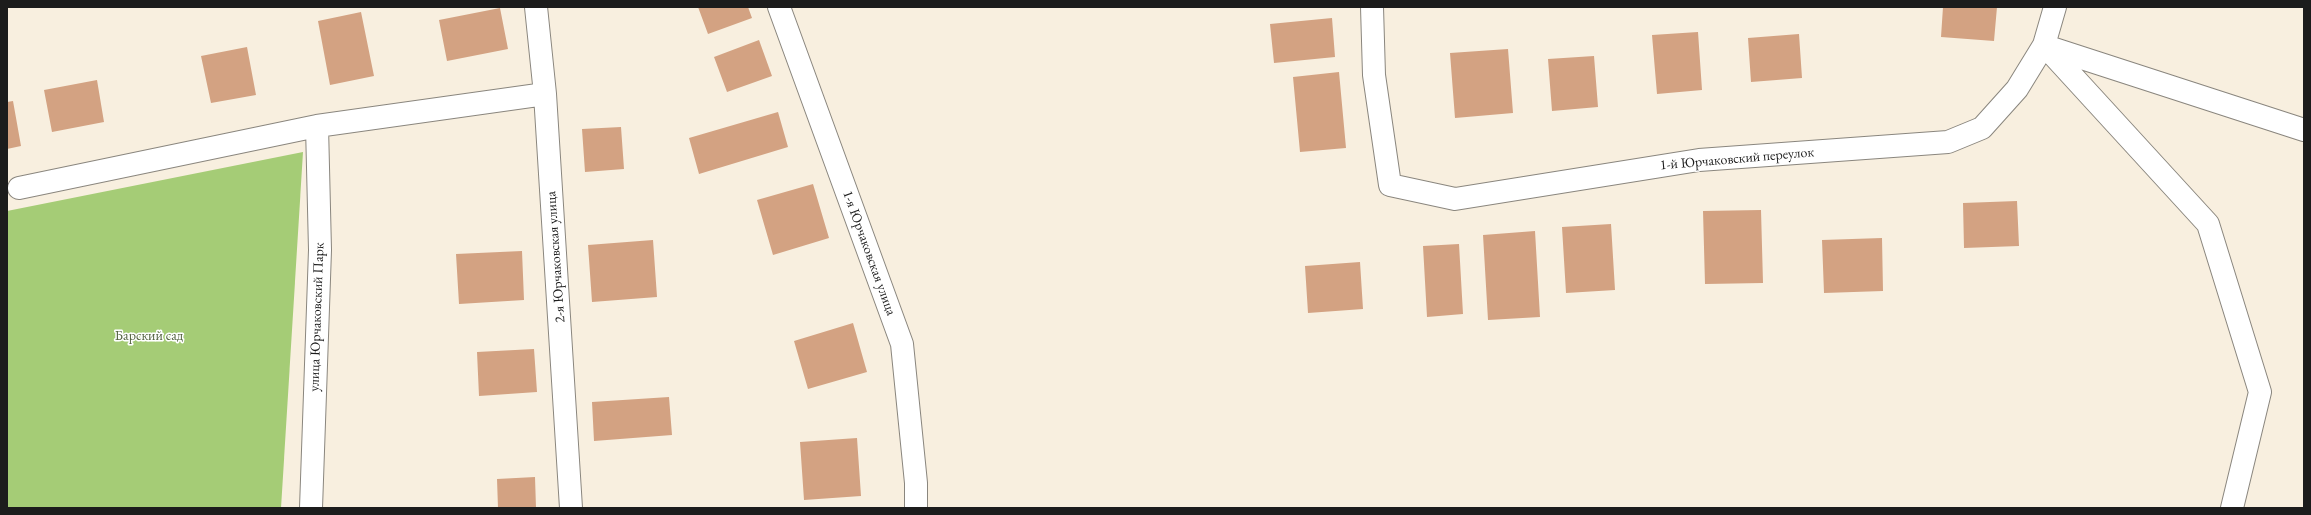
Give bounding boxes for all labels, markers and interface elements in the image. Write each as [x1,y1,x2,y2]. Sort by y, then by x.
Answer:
street label: 1-й Юрчаковский переулок [1659,144,1815,174]
street label: 1-я Юрчаковская улица [839,188,899,318]
street label: 2-я Юрчаковская улица [543,191,569,323]
street label: улица Юрчаковский Парк [306,242,328,392]
park label: Барский сад [115,328,183,344]

